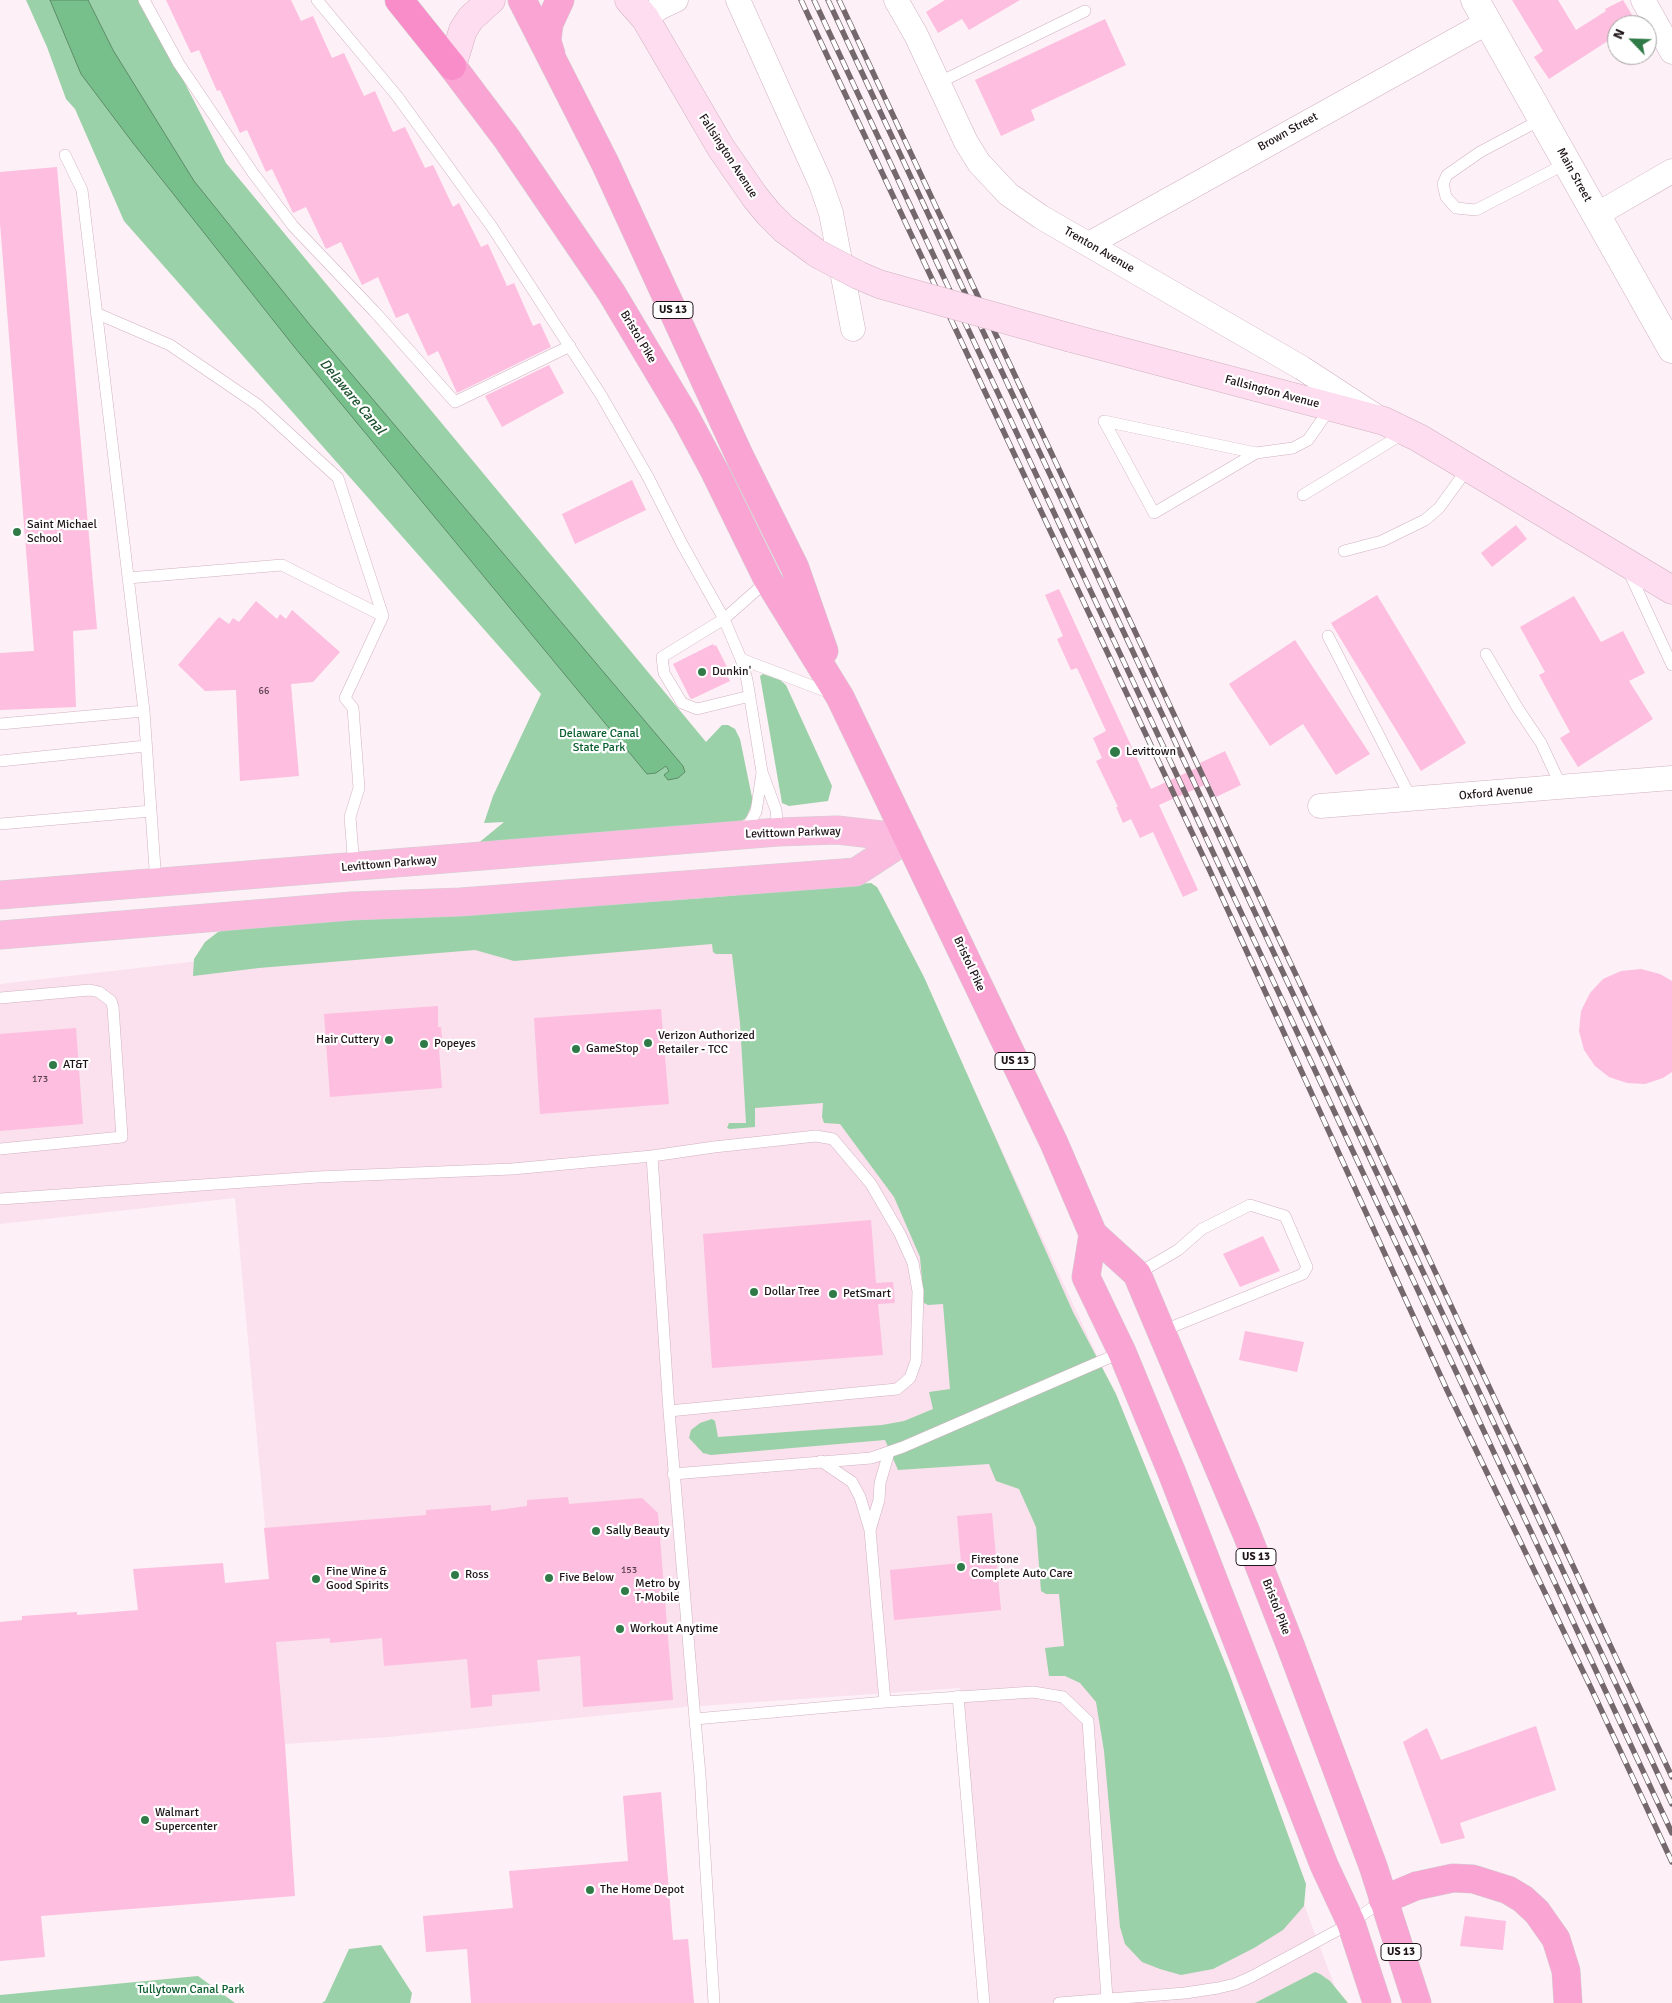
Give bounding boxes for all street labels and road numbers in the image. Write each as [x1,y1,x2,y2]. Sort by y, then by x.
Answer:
street label: Brown Street [1255,110,1321,154]
street label: Fallsington Avenue [695,111,761,201]
street label: Main Street [1553,145,1595,205]
street label: Trenton Avenue [1061,224,1137,276]
road number: US 13 [653,302,693,318]
street label: Bristol Pike [617,308,659,366]
street label: Fallsington Avenue [1223,372,1321,412]
street label: Oxford Avenue [1458,783,1534,803]
street label: Levittown Parkway [745,824,841,842]
street label: Levittown Parkway [341,853,437,875]
street label: Bristol Pike [950,934,988,994]
road number: US 13 [995,1052,1035,1070]
road number: US 13 [1236,1548,1276,1565]
street label: Bristol Pike [1259,1577,1293,1637]
road number: US 13 [1381,1944,1421,1960]

